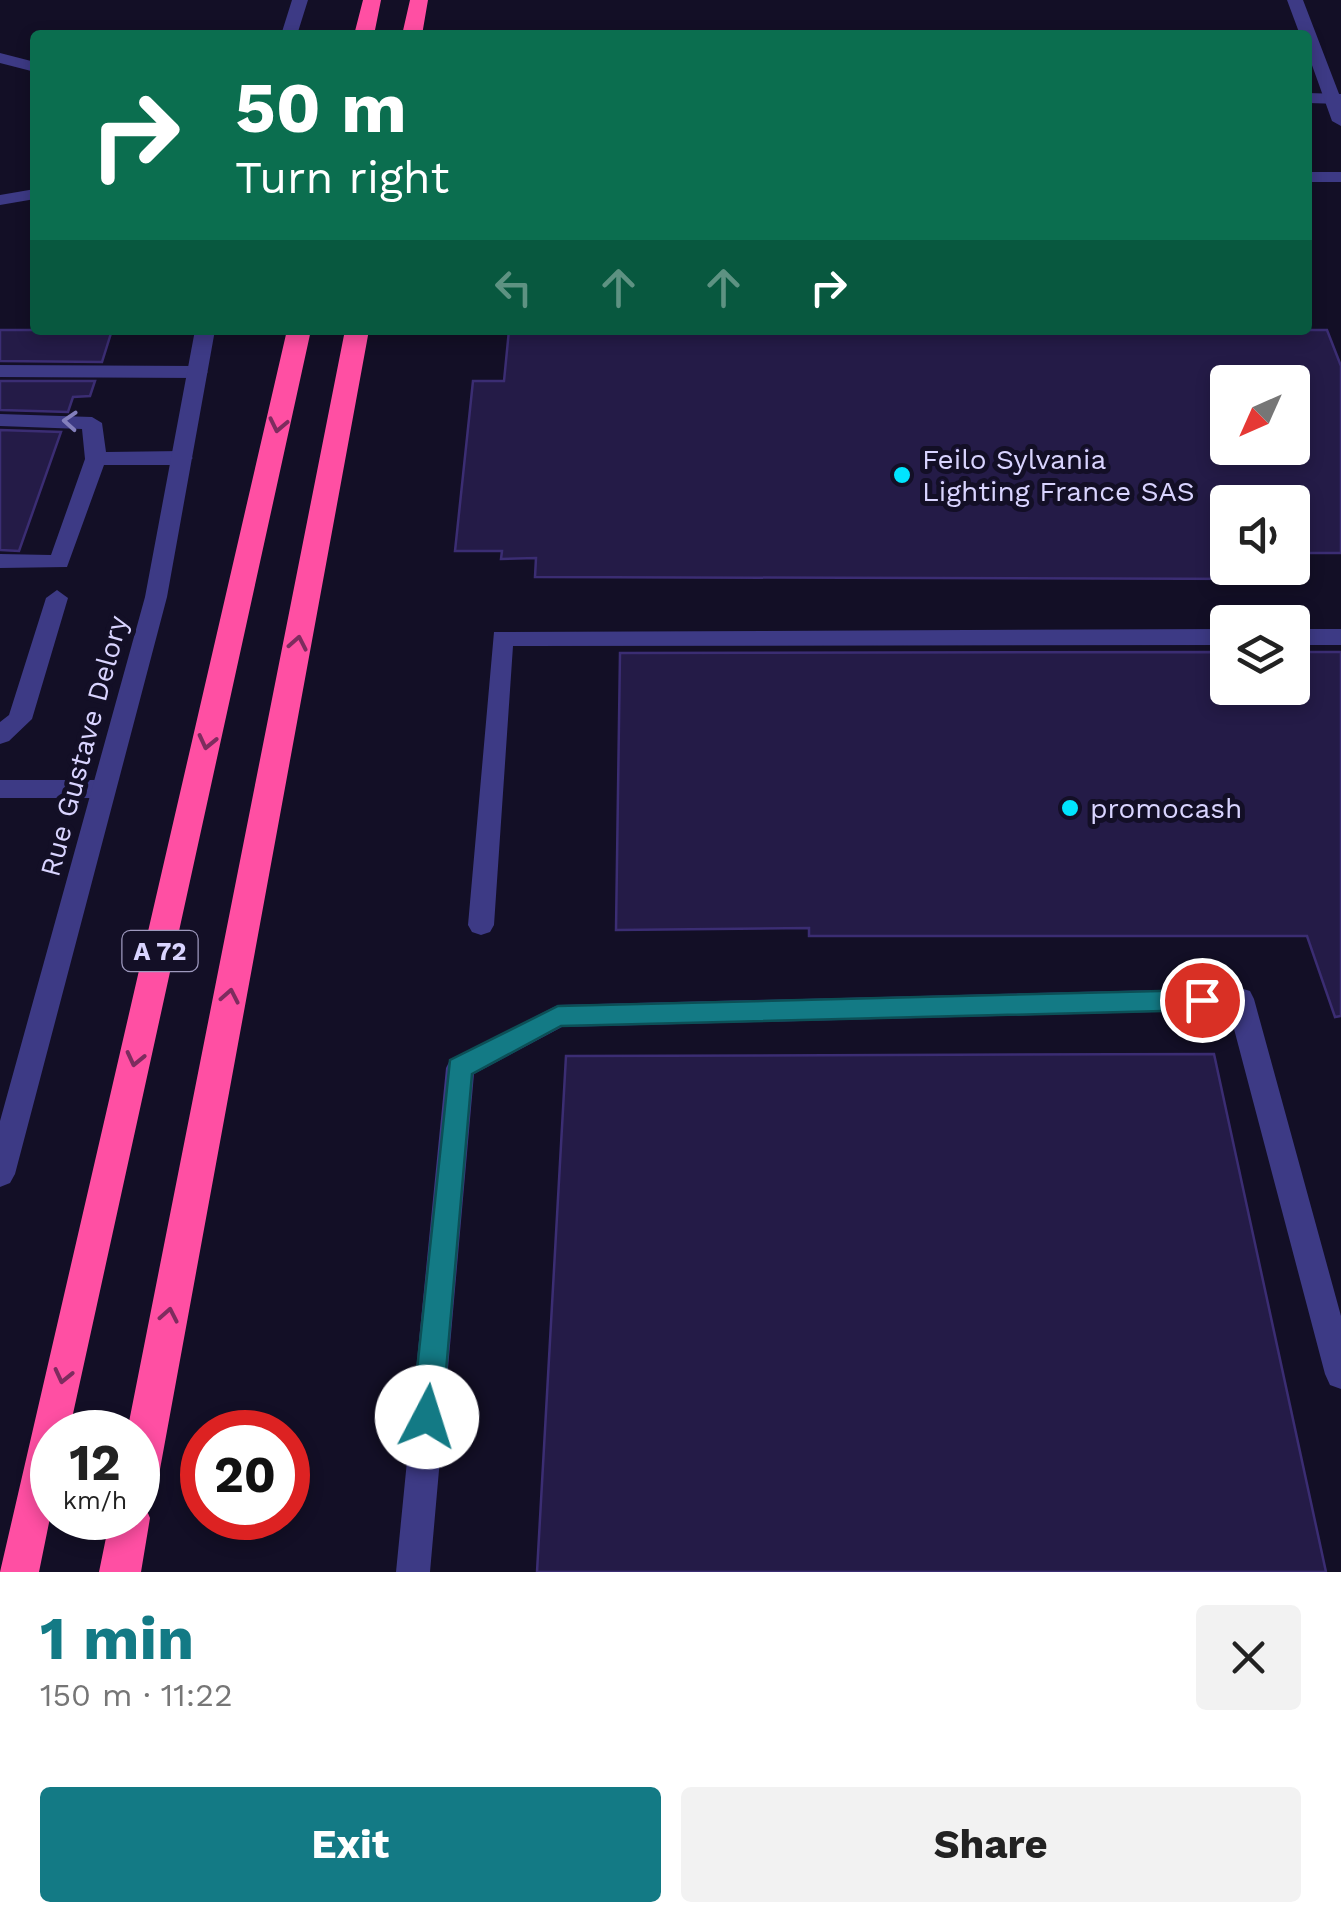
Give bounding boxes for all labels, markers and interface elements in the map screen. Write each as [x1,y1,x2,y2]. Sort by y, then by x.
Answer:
text: 50 m [235,67,407,149]
icon: right [70,70,200,200]
text: Turn right [235,151,449,204]
icon: left [486,260,541,315]
icon: ahead [591,260,646,315]
icon: ahead [696,260,751,315]
icon: right [801,260,856,315]
north arrow [1210,365,1310,465]
map controls [1210,365,1310,705]
one-way arrow [62,411,78,432]
one-way arrow [269,416,290,433]
place label: Feilo Sylvania Lighting France SAS [922,443,1195,508]
marker: Feilo Sylvania Lighting France SAS [891,464,913,486]
button: sound [1210,485,1310,585]
button: layers [1210,605,1310,705]
street label: Rue Gustave Delory [33,612,135,880]
one-way arrow [287,634,308,651]
one-way arrow [198,733,219,750]
place label: promocash [1090,792,1242,825]
marker: promocash [1059,797,1081,819]
road number: A 72 [122,931,198,971]
pin [1160,958,1245,1043]
icon: arrive [1175,973,1230,1028]
one-way arrow [219,988,240,1005]
one-way arrow [126,1050,147,1067]
one-way arrow [158,1307,179,1324]
position arrow [375,1365,479,1469]
one-way arrow [54,1367,75,1384]
speed limit sign: 20 [180,1410,310,1540]
text: 12 [69,1433,121,1492]
text: km/h [63,1486,127,1515]
text: 1 min [40,1603,194,1674]
button: close [1196,1605,1301,1710]
text: 150 m · 11:22 [40,1676,233,1714]
button: Exit [40,1787,661,1902]
button: Share [681,1787,1301,1902]

